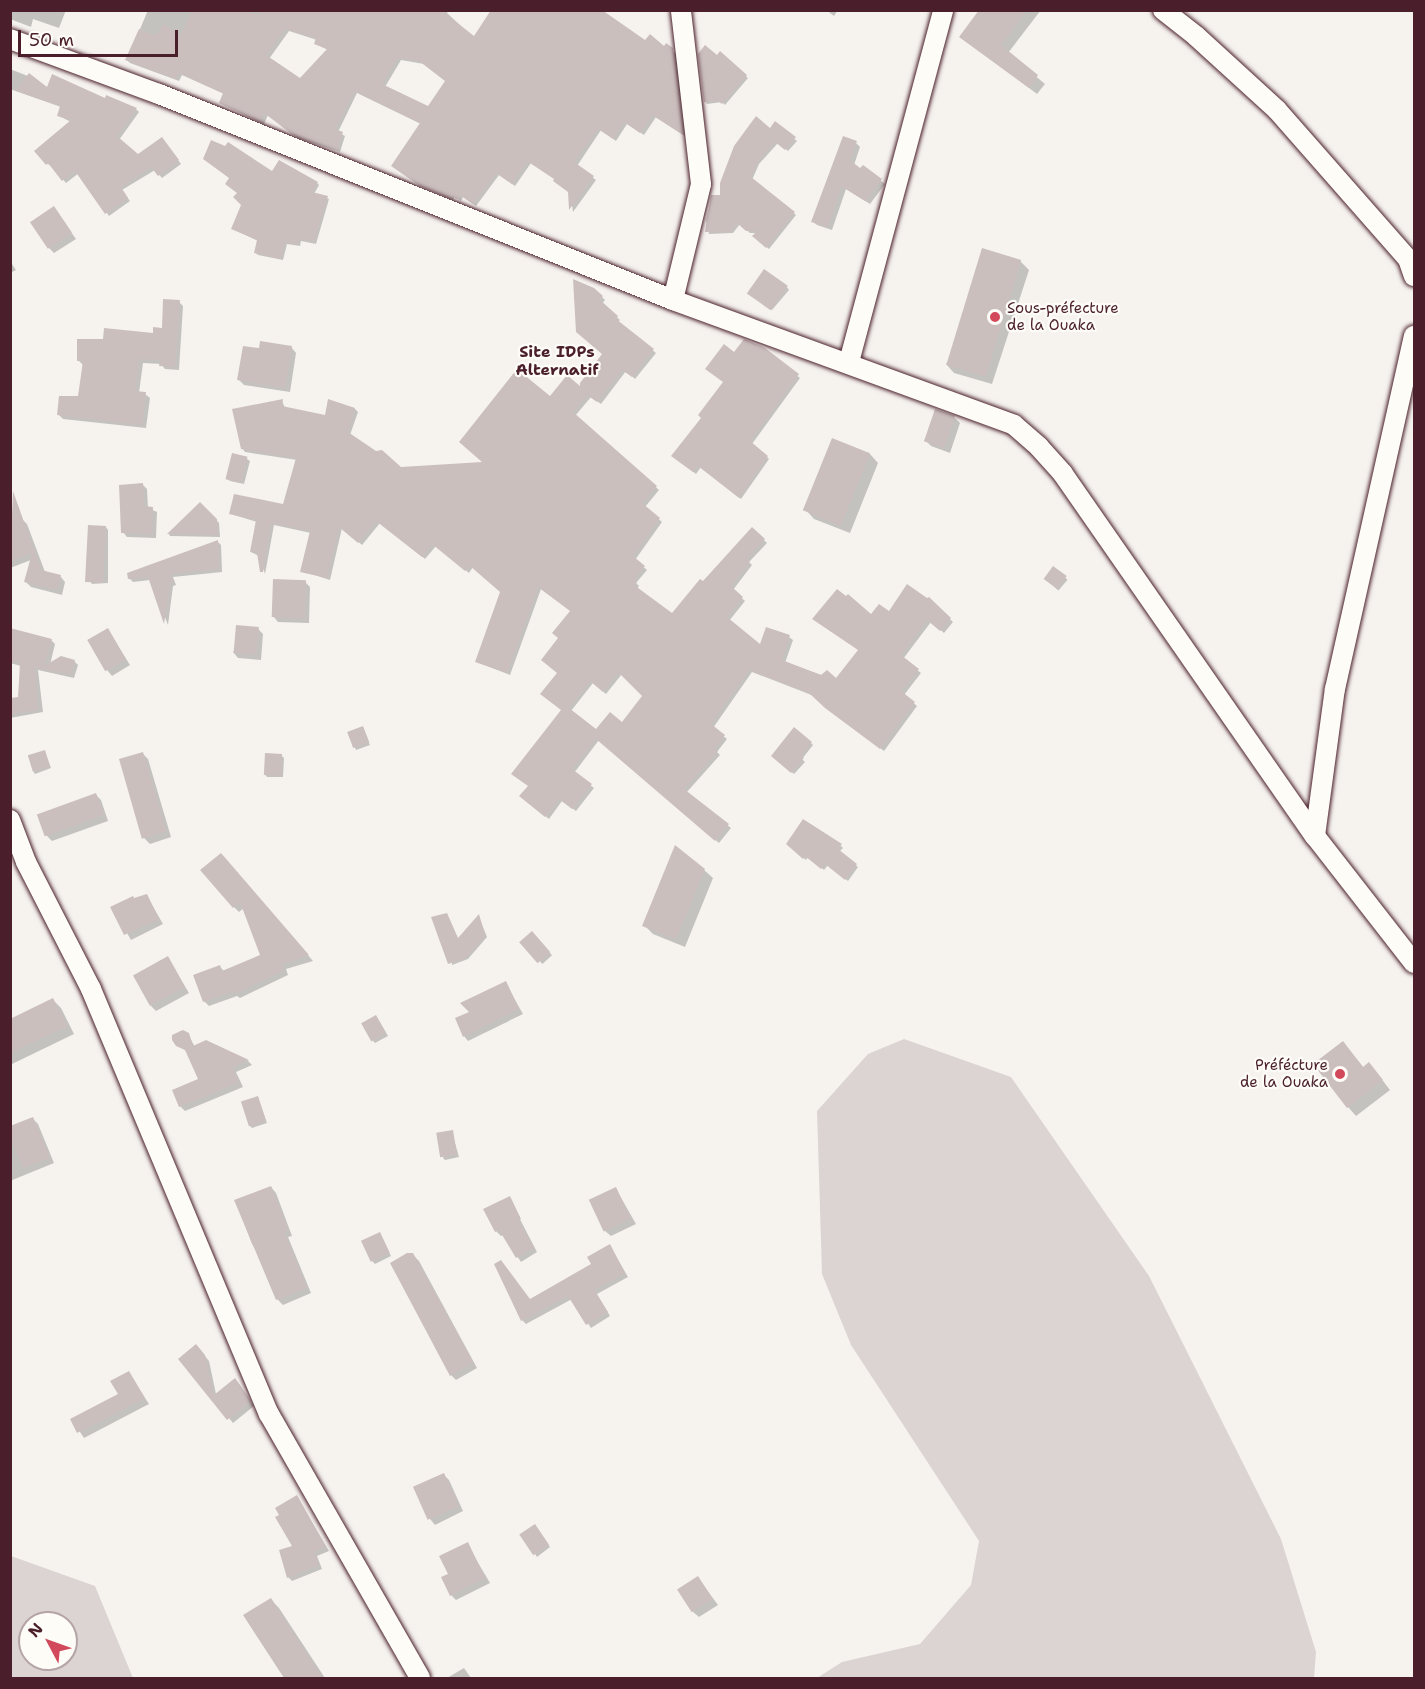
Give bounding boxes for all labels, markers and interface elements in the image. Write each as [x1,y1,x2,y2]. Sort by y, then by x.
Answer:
scale bar [21,18,182,56]
text: 50 m [29,28,74,52]
place label: Sous-préfecture de la Ouaka [1007,299,1119,334]
marker: Sous-préfecture de la Ouaka [988,310,1002,324]
district label: Site IDPs Alternatif [515,342,599,380]
place label: Préfécture de la Ouaka [1240,1056,1328,1091]
marker: Préfécture de la Ouaka [1333,1067,1347,1081]
north arrow [18,1611,78,1671]
text: N [23,1618,48,1642]

